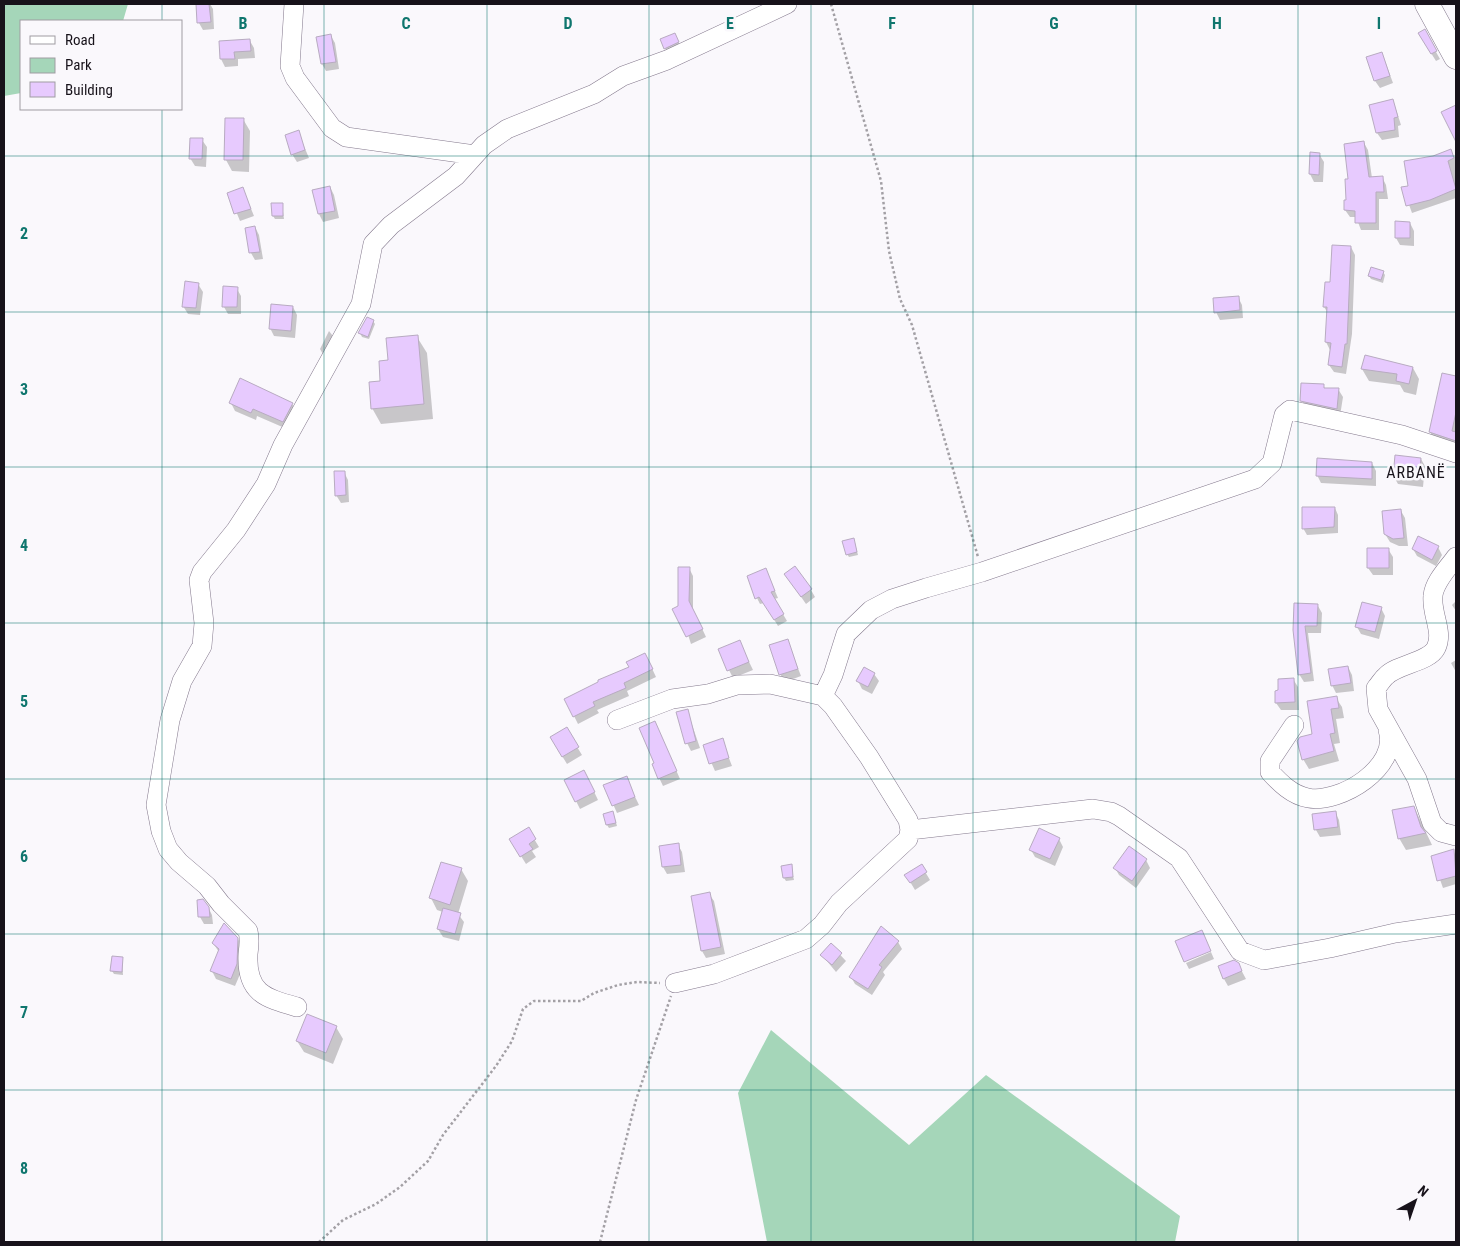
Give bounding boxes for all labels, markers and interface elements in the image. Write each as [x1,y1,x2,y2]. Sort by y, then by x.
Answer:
text: B [239,14,248,33]
text: C [401,14,411,33]
text: D [563,14,573,33]
text: E [726,14,734,33]
text: F [888,14,896,33]
text: G [1049,14,1059,33]
text: H [1212,14,1222,33]
text: I [1377,14,1381,33]
legend [20,20,182,110]
text: Road [65,31,95,49]
text: Park [65,56,92,74]
text: Building [65,81,113,99]
text: 2 [20,224,28,243]
text: 3 [20,380,28,399]
district label: ARBANË [1386,463,1446,482]
text: 4 [20,536,28,555]
text: 5 [20,692,28,711]
text: 6 [20,847,28,866]
text: 7 [20,1003,28,1022]
text: 8 [20,1159,28,1178]
north arrow [1390,1176,1440,1226]
text: N [1415,1182,1432,1200]

